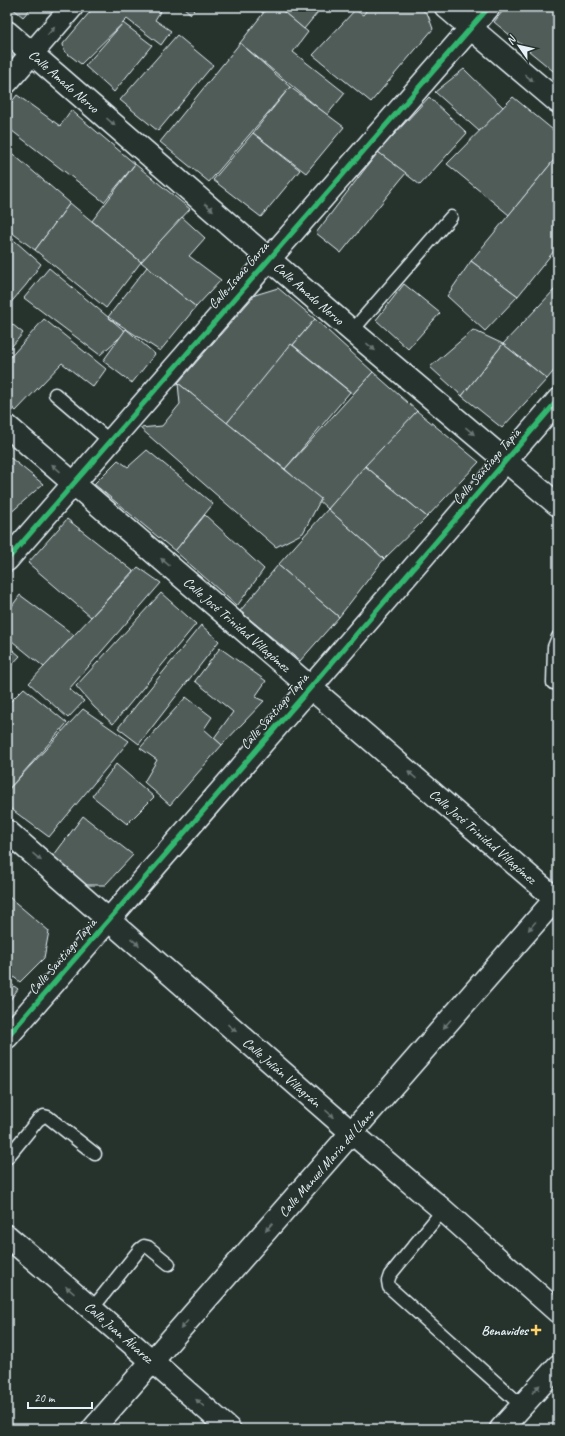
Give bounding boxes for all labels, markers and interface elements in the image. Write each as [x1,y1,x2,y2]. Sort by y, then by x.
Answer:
one-way arrow [46,26,55,37]
north arrow [499,26,539,66]
text: N [503,32,520,47]
street label: Calle Amado Nervo [25,46,103,117]
one-way arrow [524,73,534,82]
one-way arrow [105,117,116,126]
one-way arrow [204,202,214,211]
street label: Calle Isaac Garza [205,237,273,312]
street label: Calle Amado Nervo [270,258,348,329]
one-way arrow [365,342,376,351]
street label: Calle Santiago Tapia [449,424,525,508]
one-way arrow [464,427,475,436]
one-way arrow [51,463,61,472]
one-way arrow [160,557,171,566]
street label: Calle José Trinidad Villagómez [180,573,295,676]
street label: Calle Santiago Tapia [237,669,313,753]
one-way arrow [407,770,417,779]
street label: Calle José Trinidad Villagómez [426,785,541,888]
one-way arrow [31,852,42,861]
street label: Calle Santiago Tapia [25,914,101,998]
one-way arrow [528,920,537,931]
one-way arrow [130,937,139,946]
one-way arrow [443,1019,452,1028]
one-way arrow [228,1023,237,1032]
street label: Calle Julián Villagrán [239,1034,325,1111]
street label: Calle Manuel Maria del Llano [275,1105,379,1221]
one-way arrow [325,1109,335,1118]
one-way arrow [265,1222,274,1232]
one-way arrow [65,1286,75,1295]
street label: Calle Juan Álvarez [81,1298,157,1368]
one-way arrow [179,1320,188,1330]
place label: Benavides [481,1322,530,1339]
marker: Benavides [531,1325,541,1335]
scale bar [28,1384,92,1410]
one-way arrow [531,1384,541,1394]
text: 20 m [34,1390,56,1406]
one-way arrow [195,1398,205,1408]

